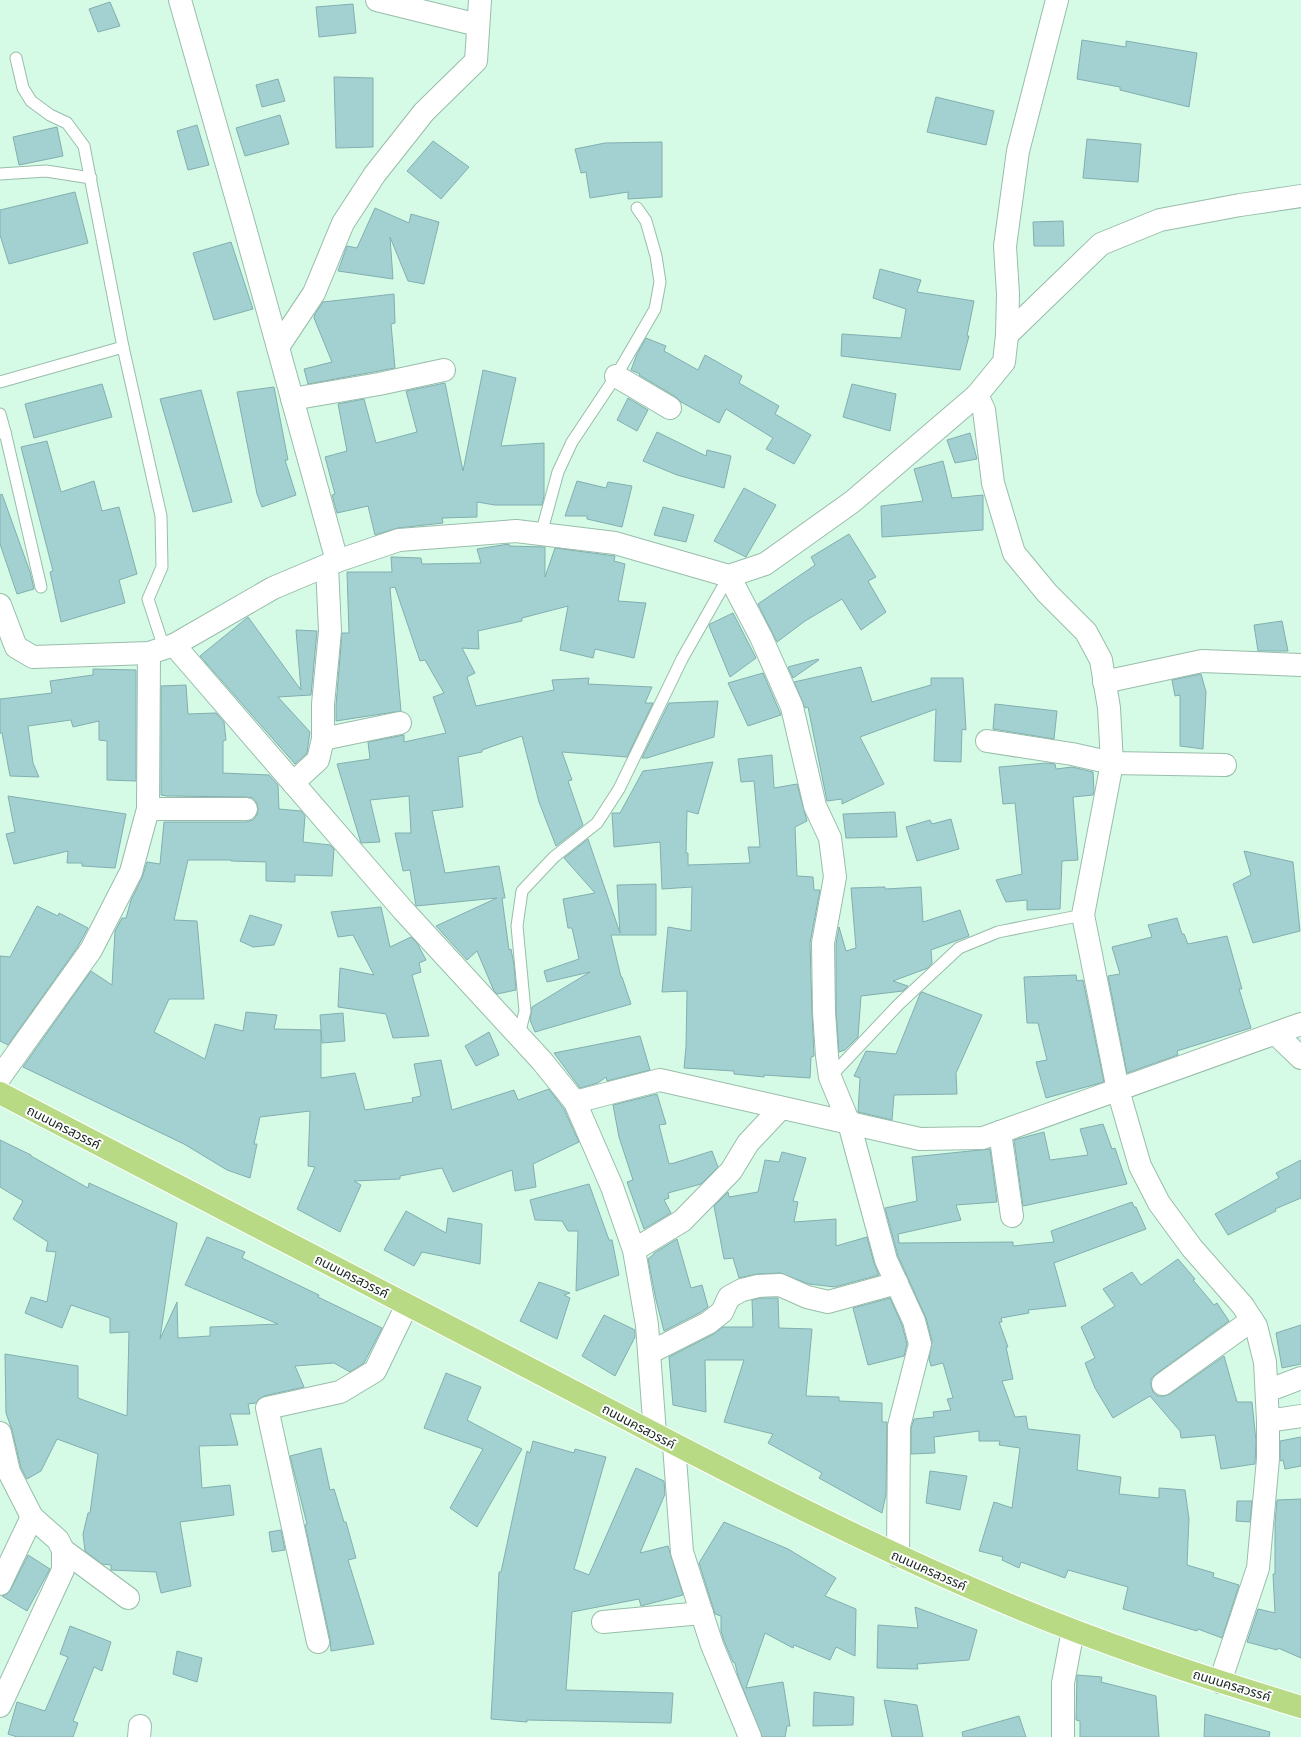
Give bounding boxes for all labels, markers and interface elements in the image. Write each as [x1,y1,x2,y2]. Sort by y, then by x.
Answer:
street label: ถนนนครสวรรค์ [24,1103,103,1154]
street label: ถนนนครสวรรค์ [312,1252,391,1303]
street label: ถนนนครสวรรค์ [599,1402,677,1454]
street label: ถนนนครสวรรค์ [888,1548,968,1596]
street label: ถนนนครสวรรค์ [1191,1667,1272,1706]

